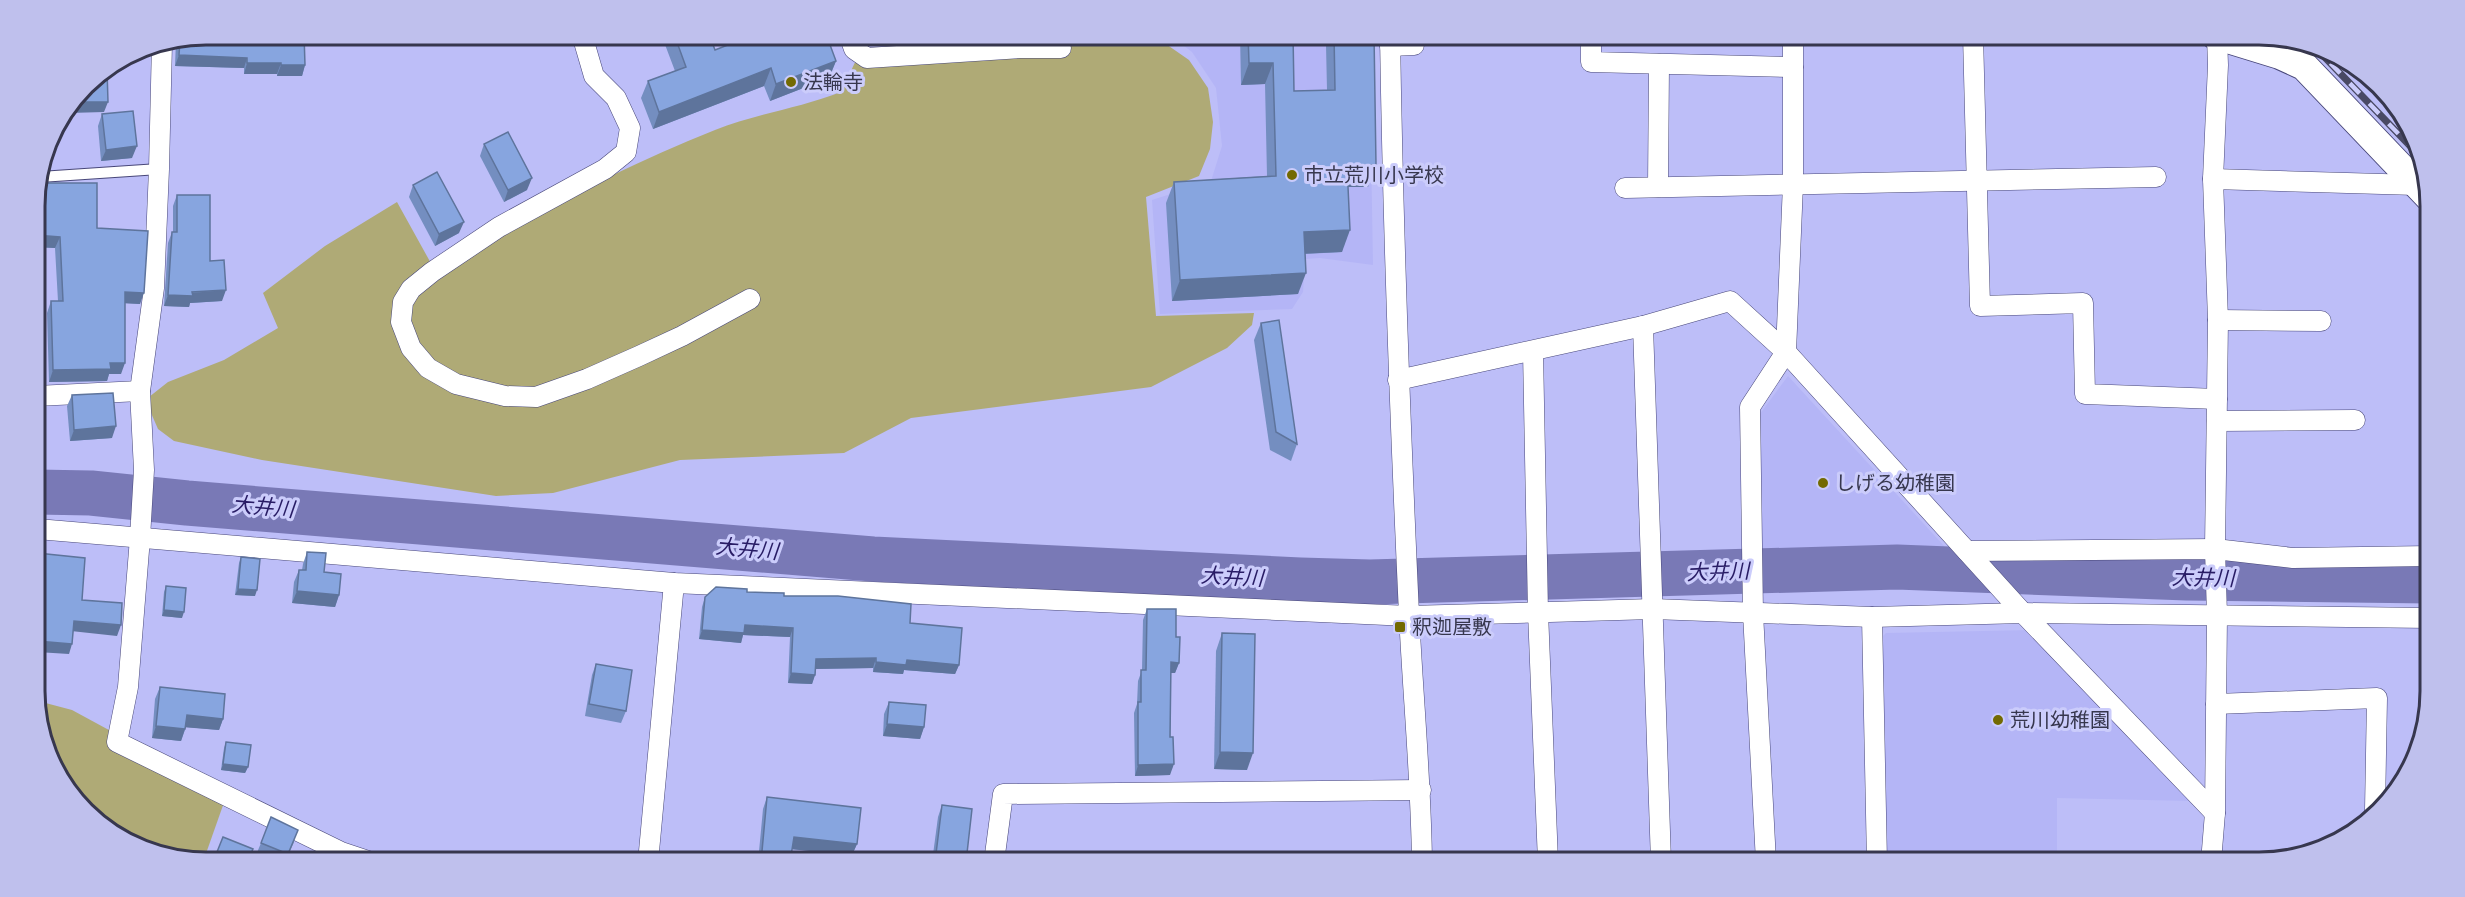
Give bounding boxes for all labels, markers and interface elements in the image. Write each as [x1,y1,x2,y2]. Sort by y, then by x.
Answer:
place label: 法輪寺 [803,69,863,93]
marker: 法輪寺 [784,75,798,89]
place label: 市立荒川小学校 [1304,162,1444,186]
marker: 市立荒川小学校 [1285,168,1299,182]
place label: しげる幼稚園 [1835,470,1955,494]
marker: しげる幼稚園 [1816,476,1830,490]
water label: 大井川 [231,490,298,521]
water label: 大井川 [715,532,782,563]
water label: 大井川 [1686,557,1752,584]
water label: 大井川 [1200,561,1266,590]
water label: 大井川 [2171,563,2237,590]
place label: 釈迦屋敷 [1412,614,1492,638]
marker: 釈迦屋敷 [1393,620,1407,634]
place label: 荒川幼稚園 [2010,707,2110,731]
marker: 荒川幼稚園 [1991,713,2005,727]

